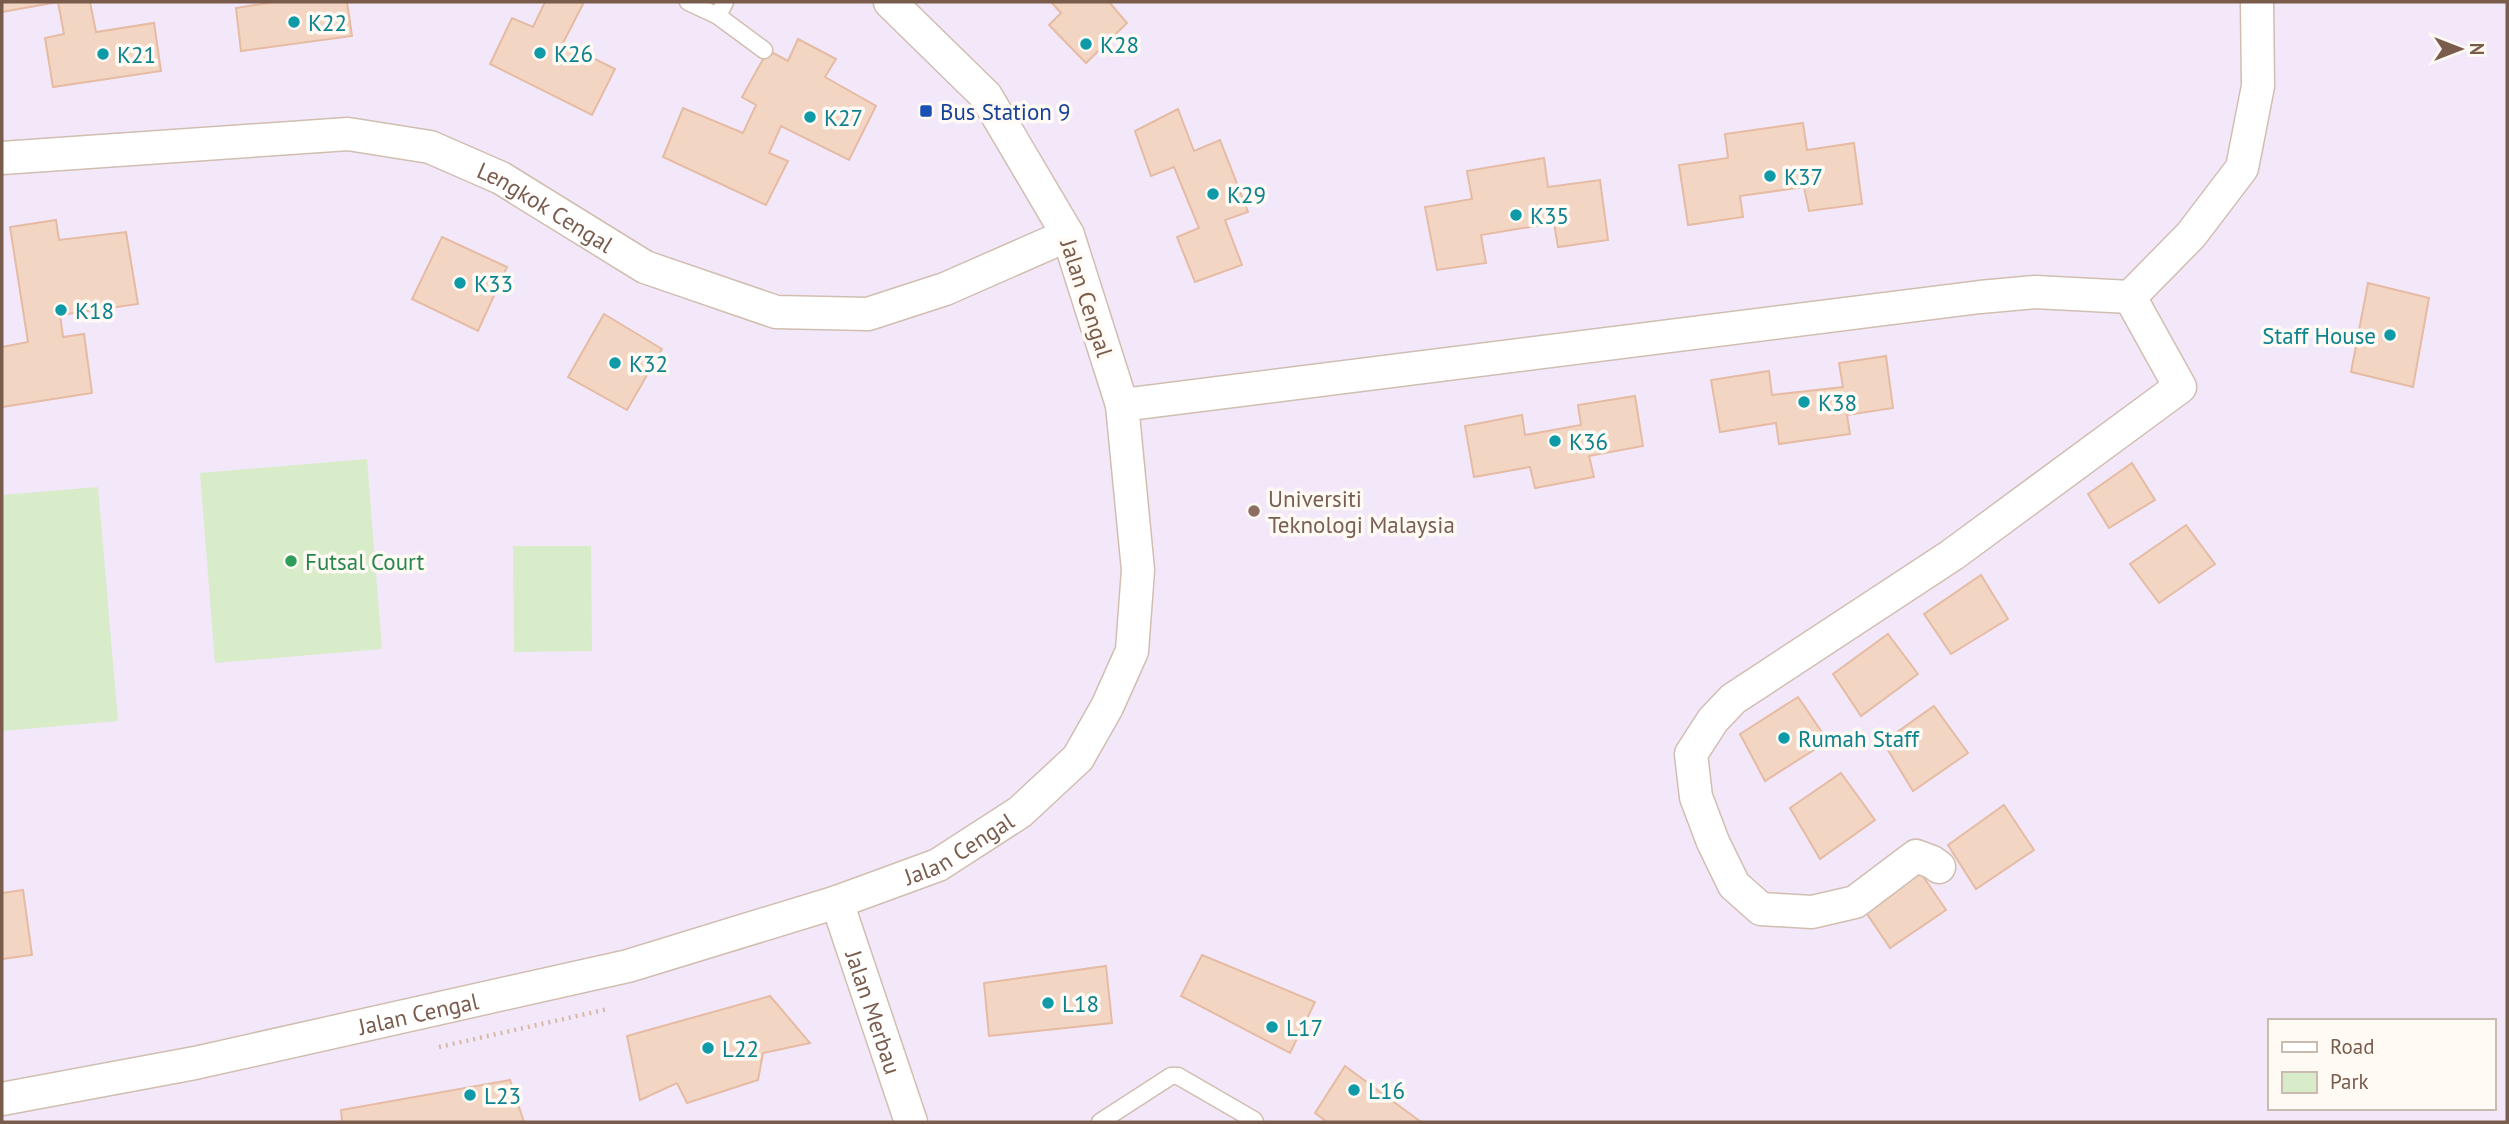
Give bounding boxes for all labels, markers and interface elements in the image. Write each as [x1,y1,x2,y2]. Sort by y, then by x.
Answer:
place label: K22 [308,8,347,37]
marker: K22 [286,14,302,30]
north arrow [2425,14,2495,84]
place label: K28 [1100,30,1139,59]
marker: K28 [1078,36,1094,52]
place label: K26 [554,39,593,68]
place label: K21 [117,40,156,69]
text: N [2465,43,2489,55]
marker: K26 [532,45,548,61]
marker: K21 [95,46,111,62]
place label: Bus Station 9 [940,97,1071,126]
place label: K27 [824,103,863,132]
marker: Bus Station 9 [918,103,934,119]
marker: K27 [802,109,818,125]
street label: Lengkok Cengal [473,155,619,259]
place label: K37 [1784,162,1823,191]
marker: K37 [1762,168,1778,184]
place label: K29 [1227,180,1266,209]
marker: K29 [1205,186,1221,202]
place label: K35 [1530,201,1569,230]
marker: K35 [1508,207,1524,223]
street label: Jalan Cengal [1054,235,1120,361]
place label: K33 [474,269,513,298]
marker: K33 [452,275,468,291]
place label: K18 [75,296,114,325]
marker: K18 [53,302,69,318]
place label: Staff House [2262,321,2376,350]
marker: Staff House [2382,327,2398,343]
place label: K32 [629,349,668,378]
marker: K32 [607,355,623,371]
place label: K38 [1818,388,1857,417]
marker: K38 [1796,394,1812,410]
place label: K36 [1569,427,1608,456]
marker: K36 [1547,433,1563,449]
place label: Universiti Teknologi Malaysia [1268,484,1455,539]
marker: Universiti Teknologi Malaysia [1246,503,1262,519]
place label: Futsal Court [305,547,425,576]
marker: Futsal Court [283,553,299,569]
place label: Rumah Staff [1798,724,1920,753]
marker: Rumah Staff [1776,730,1792,746]
street label: Jalan Cengal [899,806,1019,891]
street label: Jalan Merbau [839,945,908,1078]
street label: Jalan Cengal [354,985,481,1041]
place label: L18 [1062,989,1099,1018]
marker: L18 [1040,995,1056,1011]
place label: L17 [1286,1013,1323,1042]
marker: L17 [1264,1019,1280,1035]
legend [2268,1019,2495,1110]
text: Road [2330,1033,2374,1060]
place label: L22 [722,1034,759,1063]
marker: L22 [700,1040,716,1056]
text: Park [2330,1068,2369,1095]
place label: L16 [1368,1076,1405,1105]
place label: L23 [484,1081,521,1110]
marker: L16 [1346,1082,1362,1098]
marker: L23 [462,1087,478,1103]

